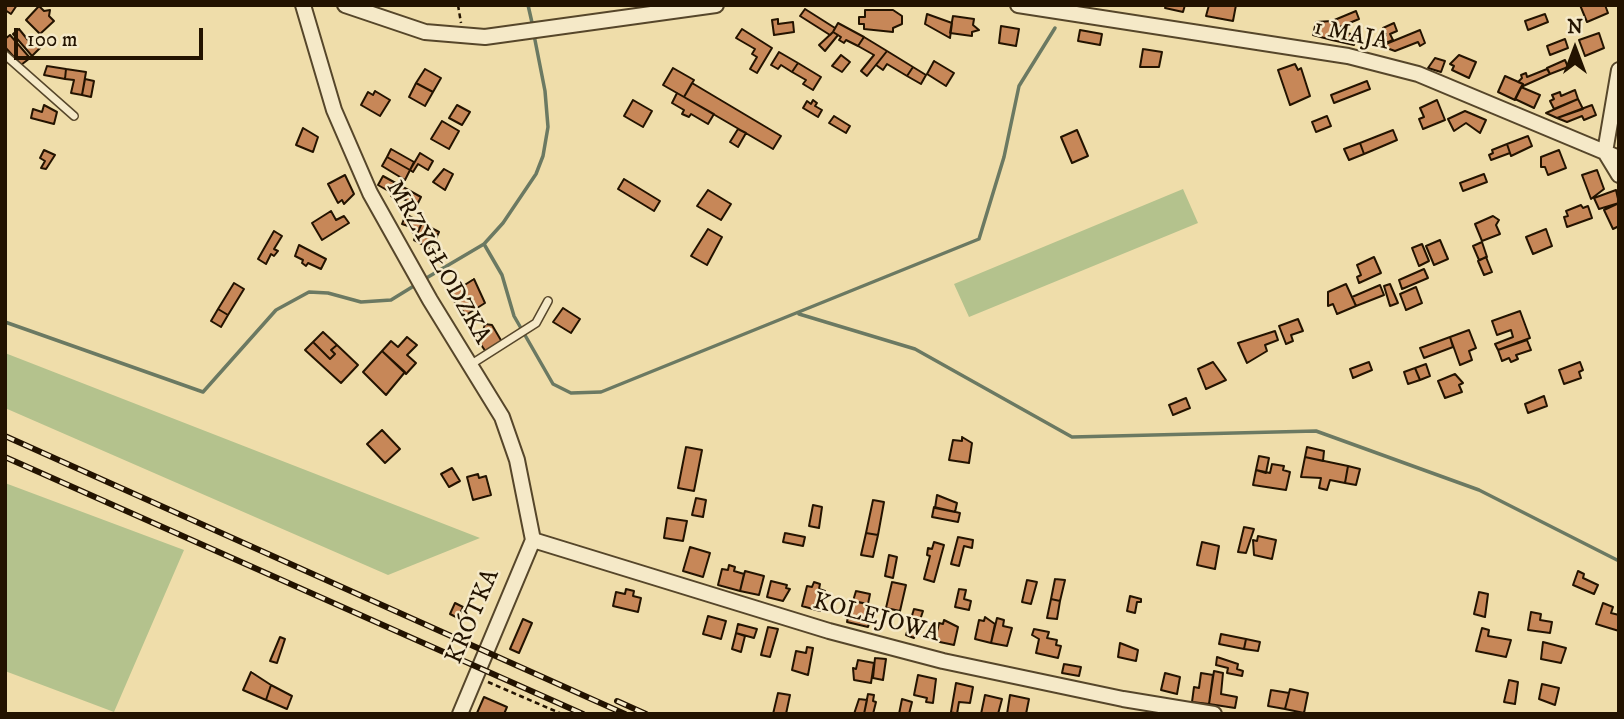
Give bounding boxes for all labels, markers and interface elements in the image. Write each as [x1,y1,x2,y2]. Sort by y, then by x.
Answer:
scale bar [18,14,206,58]
street label: 1 MAJA [1311,14,1391,58]
north arrow [1540,14,1610,84]
text: N [1567,16,1583,39]
text: 100 m [27,27,78,53]
street label: MRZYGŁODZKA [378,176,496,350]
street label: KRÓTKA [441,565,507,669]
street label: KOLEJOWA [810,588,942,650]

